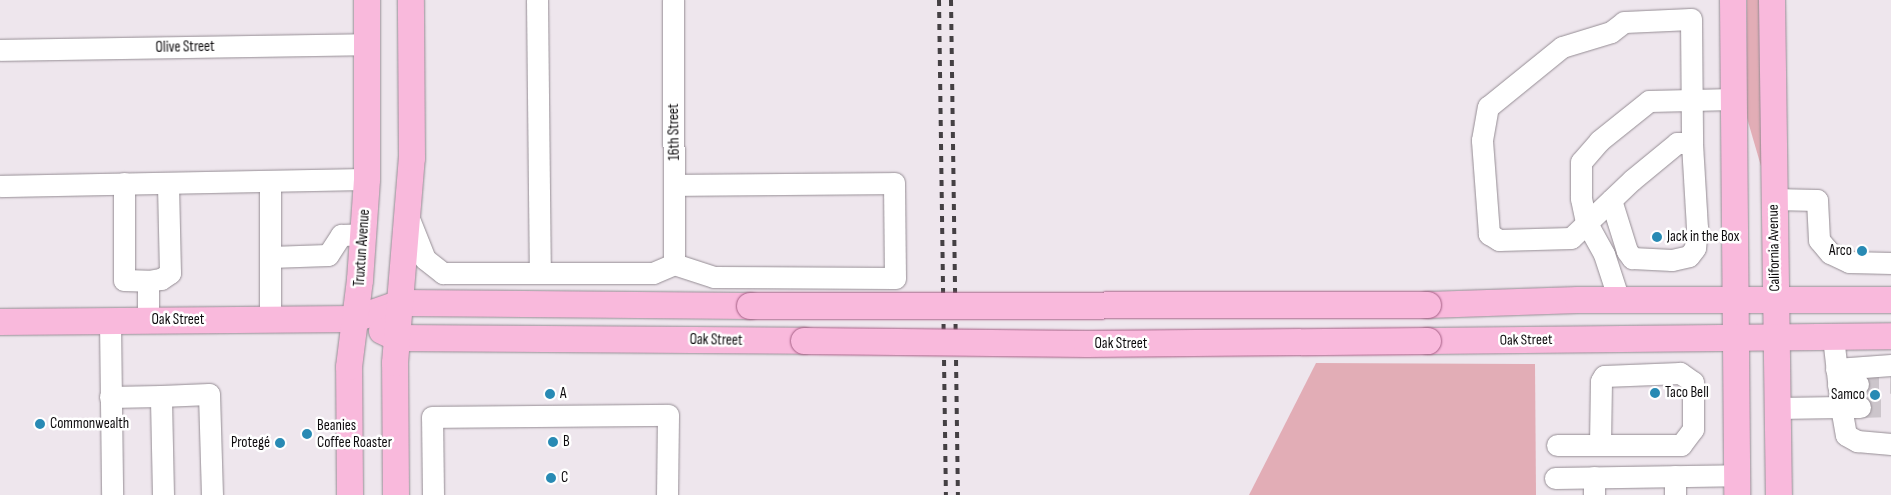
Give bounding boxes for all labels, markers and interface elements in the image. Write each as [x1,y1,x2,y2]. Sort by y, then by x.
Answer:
street label: Olive Street [155,37,215,57]
street label: 16th Street [665,103,683,161]
street label: California Avenue [1764,204,1784,292]
street label: Truxtun Avenue [350,209,374,287]
place label: Jack in the Box [1667,228,1739,246]
marker: Jack in the Box [1651,231,1663,243]
place label: Arco [1829,242,1852,260]
marker: Arco [1856,245,1868,257]
street label: Oak Street [152,311,204,329]
street label: Oak Street [689,331,743,349]
street label: Oak Street [1499,331,1553,349]
street label: Oak Street [1095,335,1147,353]
place label: Taco Bell [1665,384,1709,402]
place label: A [560,385,566,403]
place label: Samco [1831,386,1865,404]
marker: Taco Bell [1649,387,1661,399]
marker: A [544,388,556,400]
marker: Samco [1869,389,1881,401]
place label: Commonwealth [50,415,129,433]
place label: Beanies Coffee Roaster [317,416,392,451]
marker: Commonwealth [34,418,46,430]
marker: Beanies Coffee Roaster [301,428,313,440]
place label: B [563,433,570,451]
place label: Protegé [231,434,270,452]
marker: B [547,436,559,448]
marker: Protegé [274,437,286,449]
place label: C [561,469,568,487]
marker: C [545,472,557,484]

